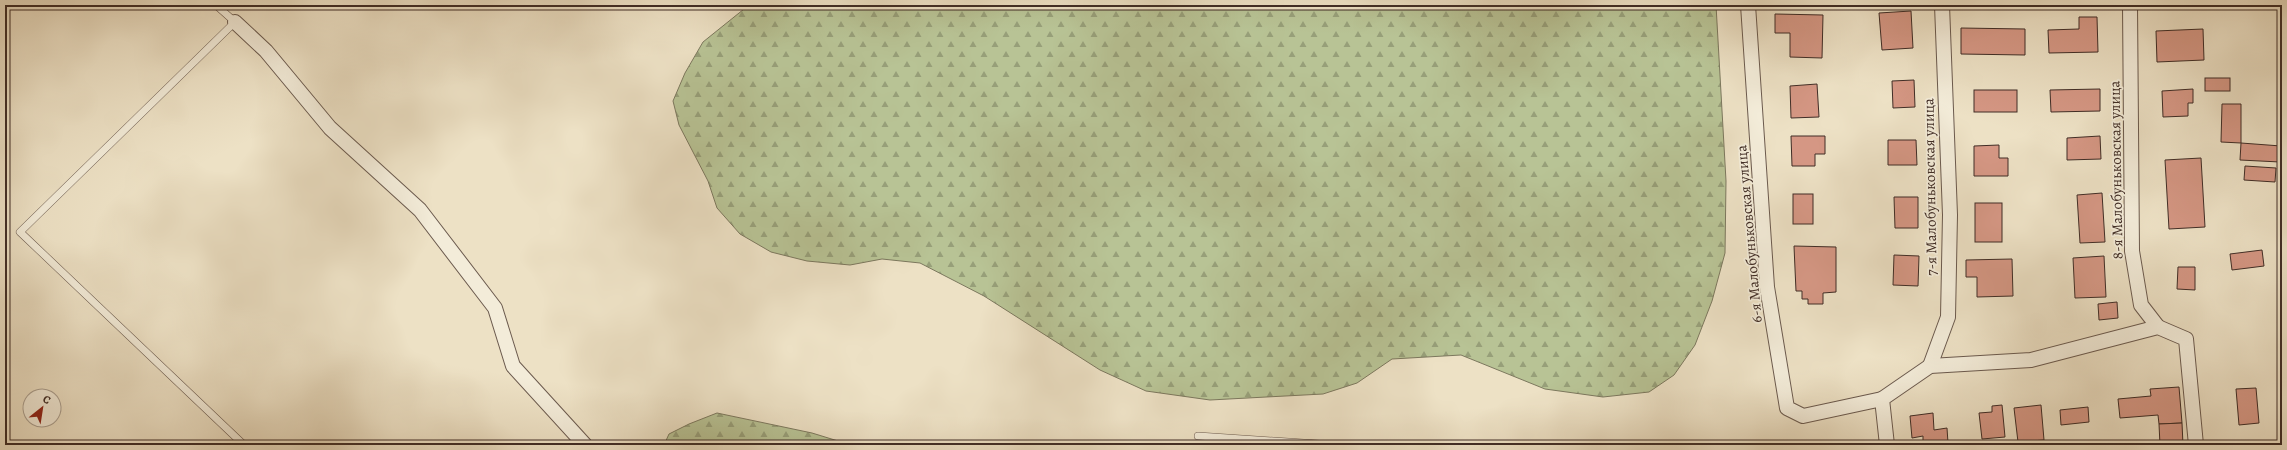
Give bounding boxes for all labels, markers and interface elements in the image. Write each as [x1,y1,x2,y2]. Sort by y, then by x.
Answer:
street label: 8-я Малобуньковская улица [2104,80,2128,260]
street label: 7-я Малобуньковская улица [1918,98,1942,276]
street label: 6-я Малобуньковская улица [1731,144,1767,324]
north arrow [22,388,62,428]
text: С [40,392,54,408]

